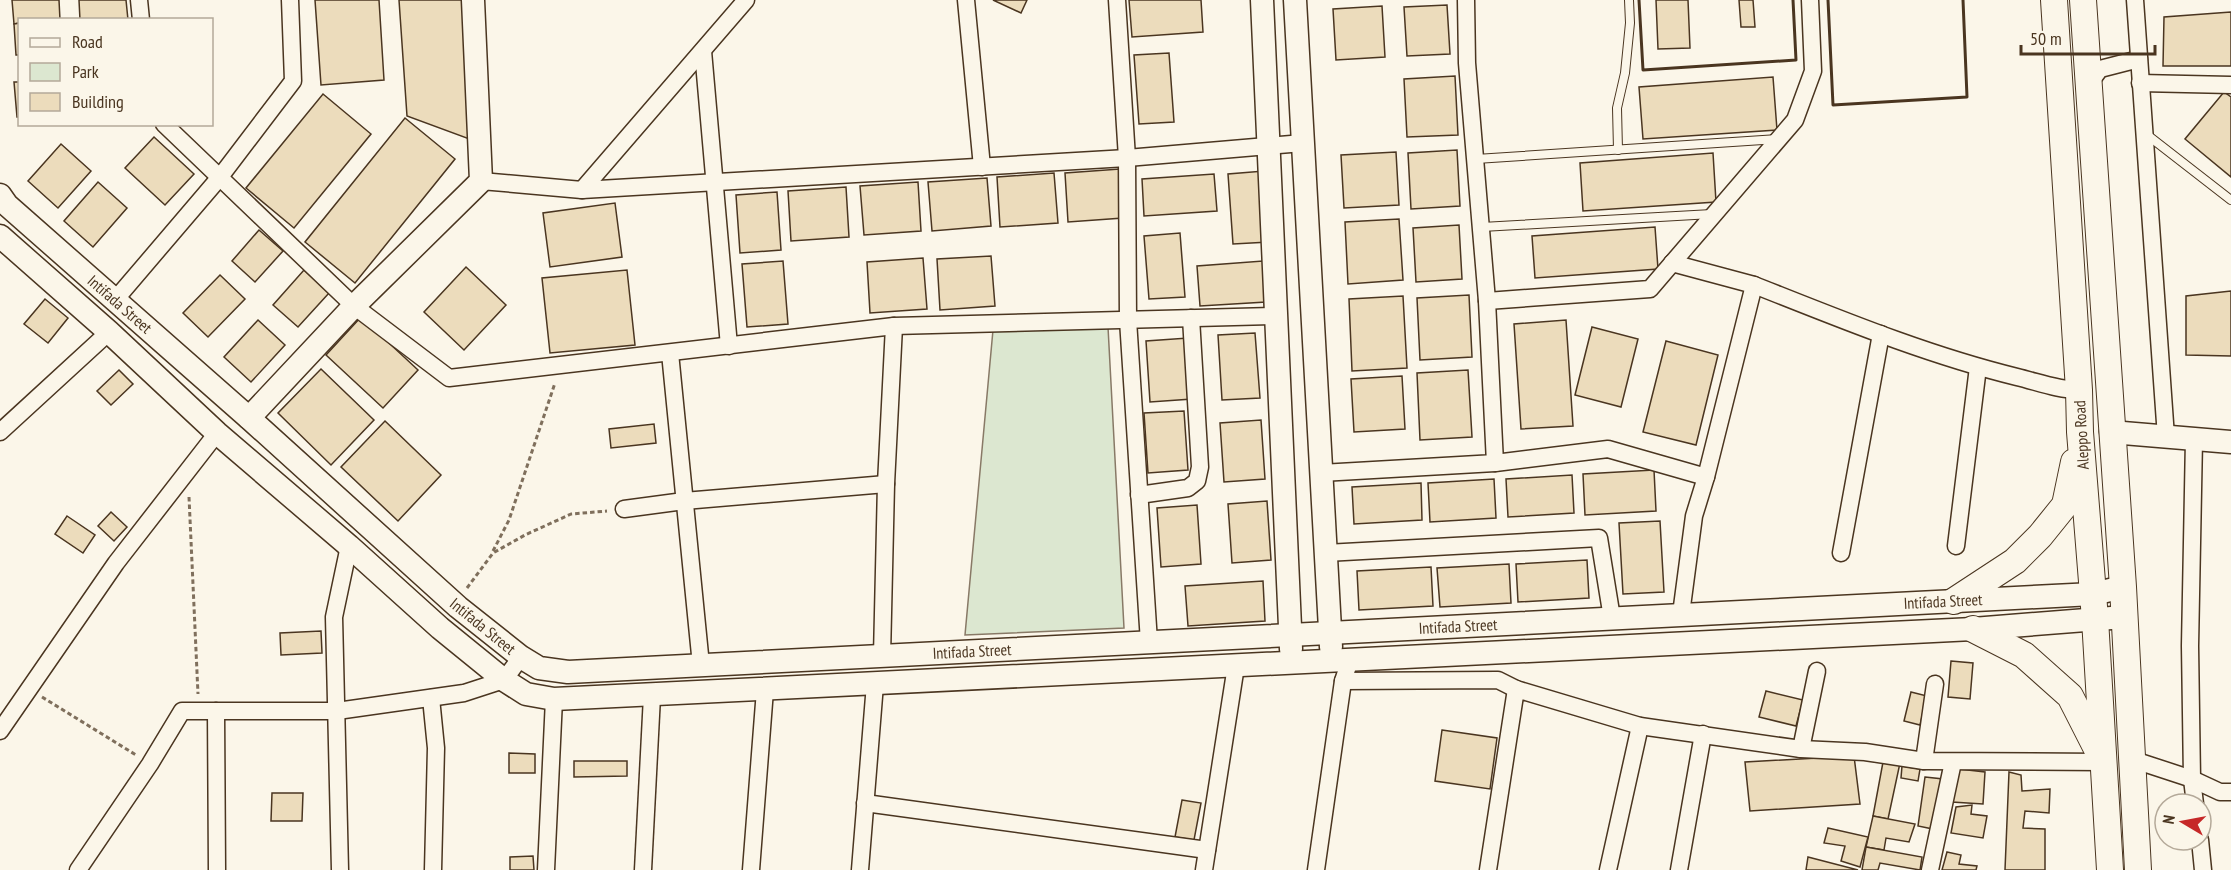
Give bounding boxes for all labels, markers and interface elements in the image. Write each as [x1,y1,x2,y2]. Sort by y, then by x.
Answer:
legend [18,18,213,126]
scale bar [2021,18,2154,56]
text: 50 m [2030,27,2062,50]
text: Road [72,30,103,53]
text: Park [72,60,99,83]
text: Building [72,90,124,113]
street label: Intifada Street [84,271,157,338]
street label: Aleppo Road [2069,400,2093,470]
street label: Intifada Street [1903,589,1984,613]
street label: Intifada Street [446,593,520,659]
street label: Intifada Street [1418,614,1499,638]
street label: Intifada Street [932,639,1013,663]
north arrow [2153,792,2213,852]
text: N [2158,813,2179,825]

